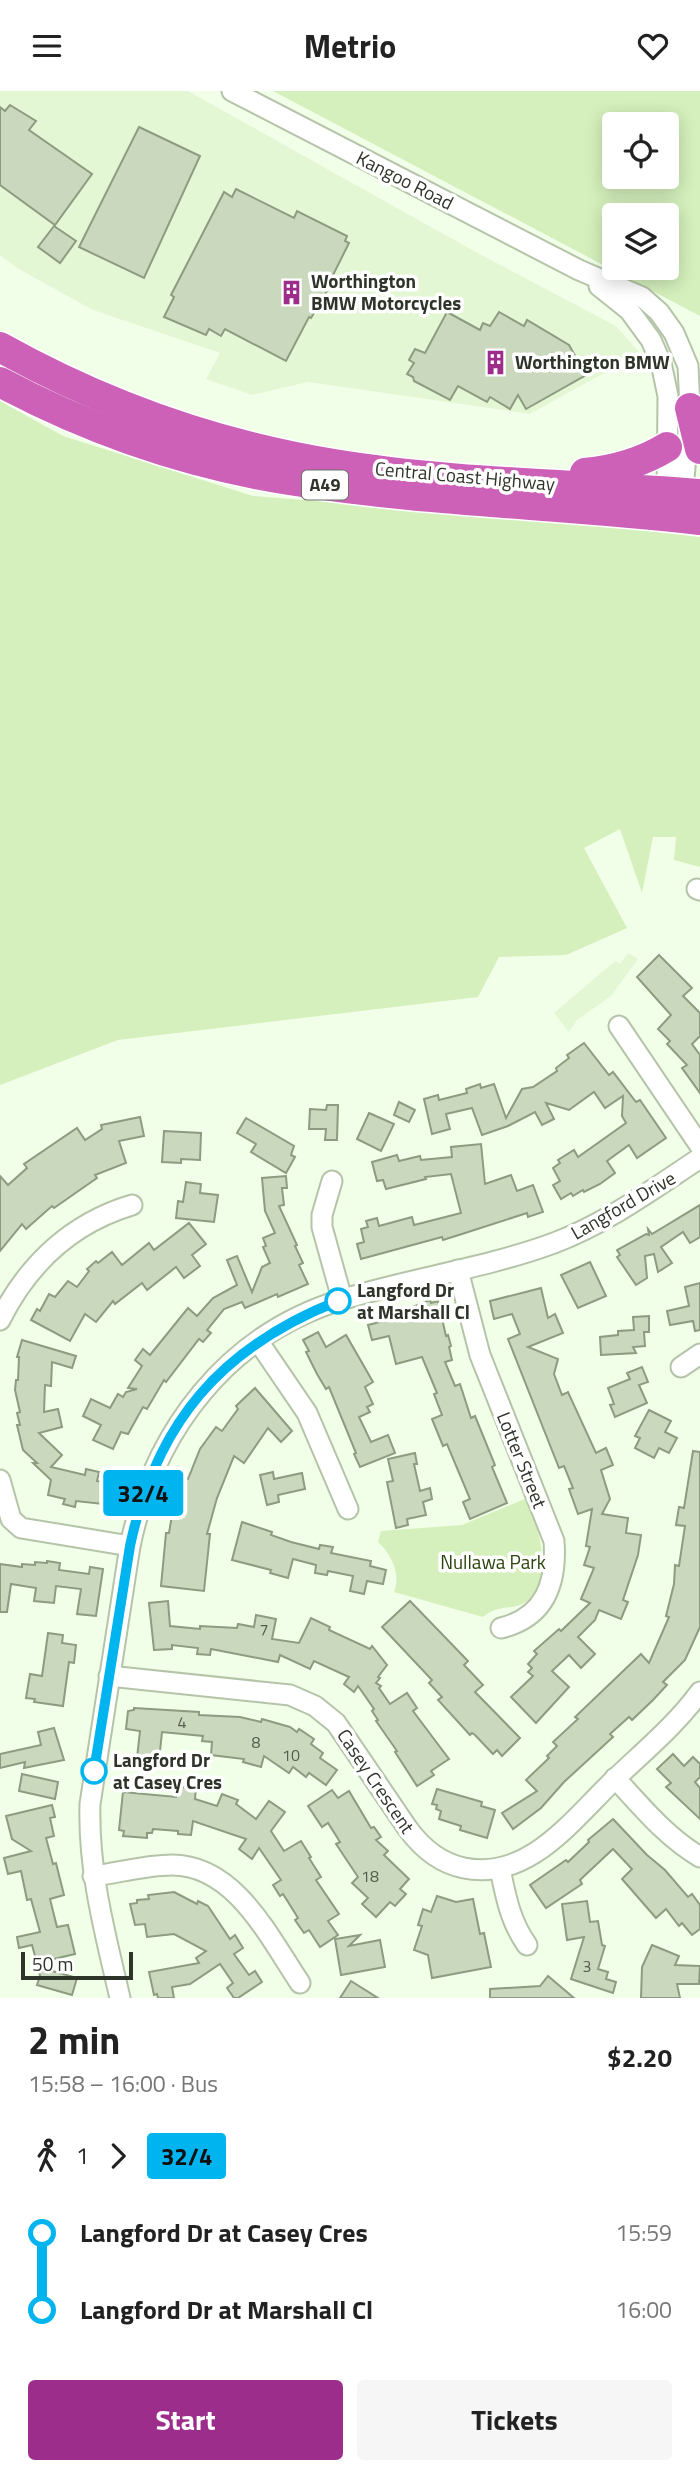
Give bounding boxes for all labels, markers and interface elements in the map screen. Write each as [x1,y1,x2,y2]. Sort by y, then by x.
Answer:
text: Metrio [304,22,396,70]
icon: menu [28,27,66,65]
icon: heart [634,27,672,65]
map controls [602,112,679,280]
button: locate [602,112,679,189]
street label: Kangoo Road [352,143,459,216]
button: layers [602,203,679,280]
place label: Worthington BMW Motorcycles [311,266,461,317]
building icon: Worthington BMW Motorcycles [277,278,305,306]
place label: Worthington BMW [515,347,670,376]
building icon: Worthington BMW [481,348,509,376]
street label: Central Coast Highway [374,453,556,498]
road number: A49 [302,471,348,499]
street label: Langford Drive [565,1163,681,1246]
place label: Langford Dr at Marshall Cl [357,1275,470,1326]
marker: Langford Dr at Marshall Cl [325,1288,351,1314]
street label: Lotter Street [490,1407,555,1513]
line badge: 32/4 [94,1470,192,1516]
text: 32/4 [117,1475,169,1511]
park label: Nullawa Park [440,1547,546,1576]
house number: 7 [260,1617,268,1641]
house number: 4 [178,1710,187,1734]
street label: Casey Crescent [331,1722,422,1839]
house number: 8 [252,1730,261,1754]
house number: 10 [282,1743,300,1767]
place label: Langford Dr at Casey Cres [113,1745,222,1796]
marker: Langford Dr at Casey Cres [81,1758,107,1784]
house number: 18 [361,1864,379,1888]
scale bar [21,1949,133,1981]
text: 50 m [32,1949,73,1978]
house number: 3 [583,1954,591,1978]
text: 2 min [28,2011,120,2069]
text: $2.20 [607,2038,672,2077]
text: 15:58 – 16:00 · Bus [28,2066,218,2101]
icon: walk [28,2137,66,2175]
icon: forward [99,2137,137,2175]
text: 1 [76,2138,89,2173]
text: 32/4 [161,2138,212,2174]
text: Langford Dr at Casey Cres [80,2213,368,2252]
text: 15:59 [615,2215,672,2250]
text: Langford Dr at Marshall Cl [80,2290,373,2329]
text: 16:00 [615,2292,672,2327]
button: Start [28,2380,343,2460]
button: Tickets [357,2380,672,2460]

